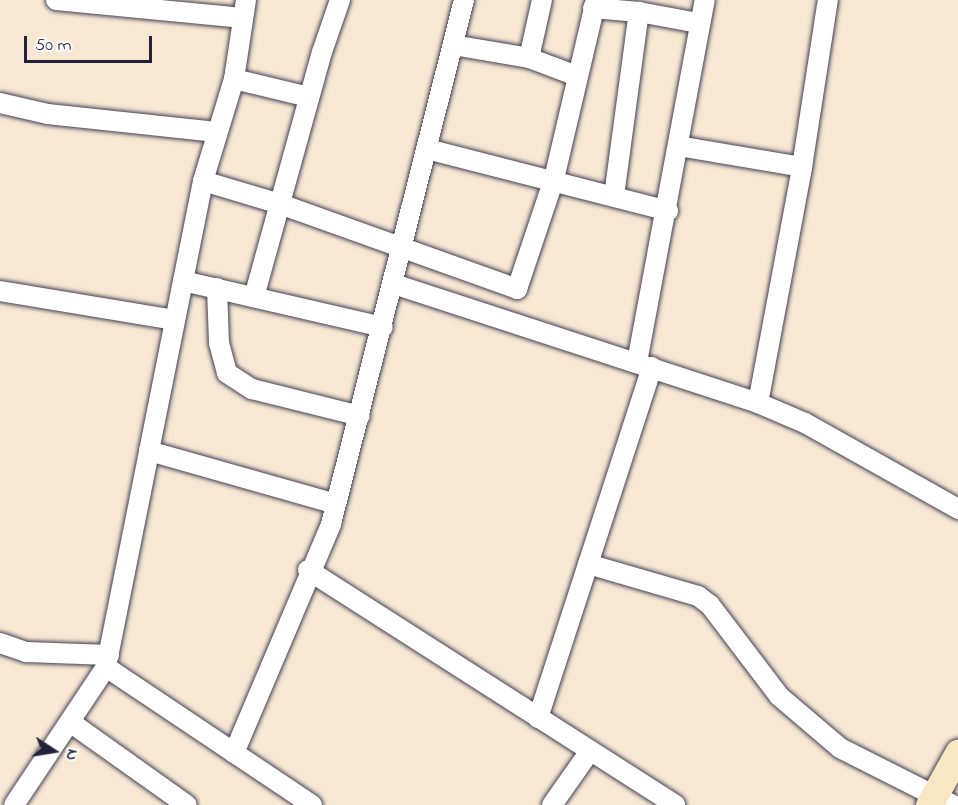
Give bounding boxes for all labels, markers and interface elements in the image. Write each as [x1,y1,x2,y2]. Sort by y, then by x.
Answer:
scale bar [27,24,154,62]
text: 50 m [35,33,72,59]
north arrow [24,721,84,781]
text: N [59,747,84,763]

